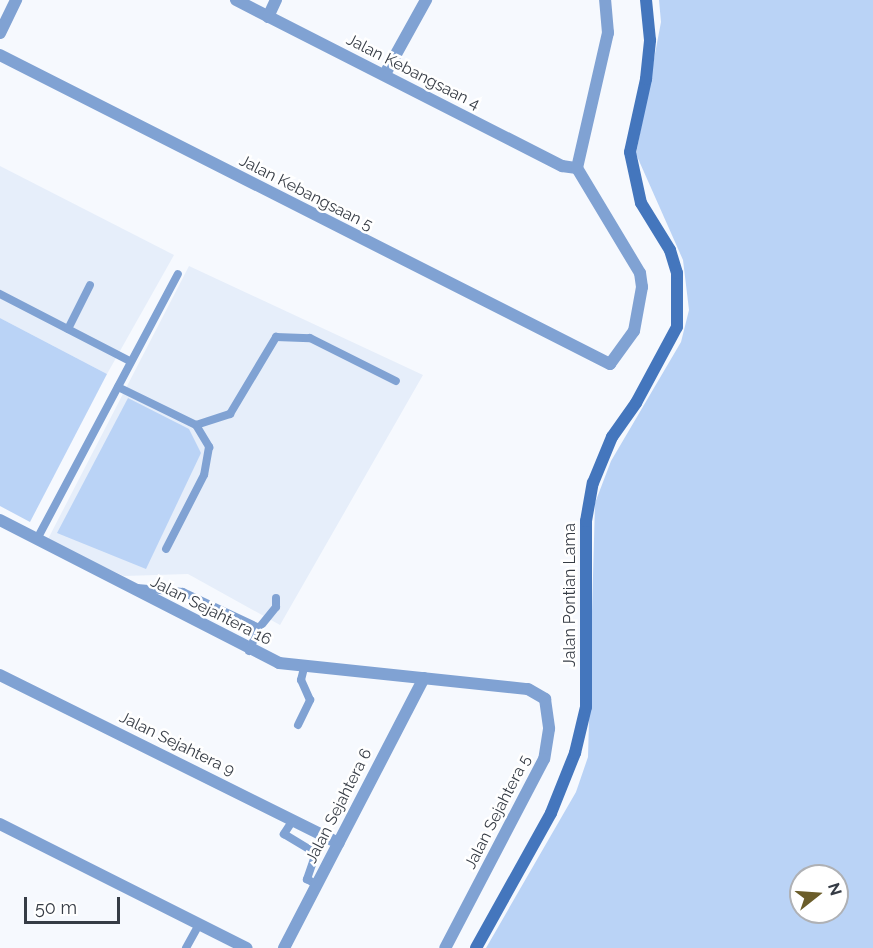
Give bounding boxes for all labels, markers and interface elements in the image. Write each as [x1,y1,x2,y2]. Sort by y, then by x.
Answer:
street label: Jalan Kebangsaan 4 [343,30,483,114]
street label: Jalan Kebangsaan 5 [236,151,376,235]
street label: Jalan Pontian Lama [560,523,580,667]
street label: Jalan Sejahtera 16 [147,572,275,650]
street label: Jalan Sejahtera 9 [116,708,238,780]
street label: Jalan Sejahtera 6 [302,745,376,867]
street label: Jalan Sejahtera 5 [461,752,535,872]
north arrow [789,864,849,924]
text: N [824,881,846,898]
scale bar [27,885,123,923]
text: 50 m [35,897,77,918]

